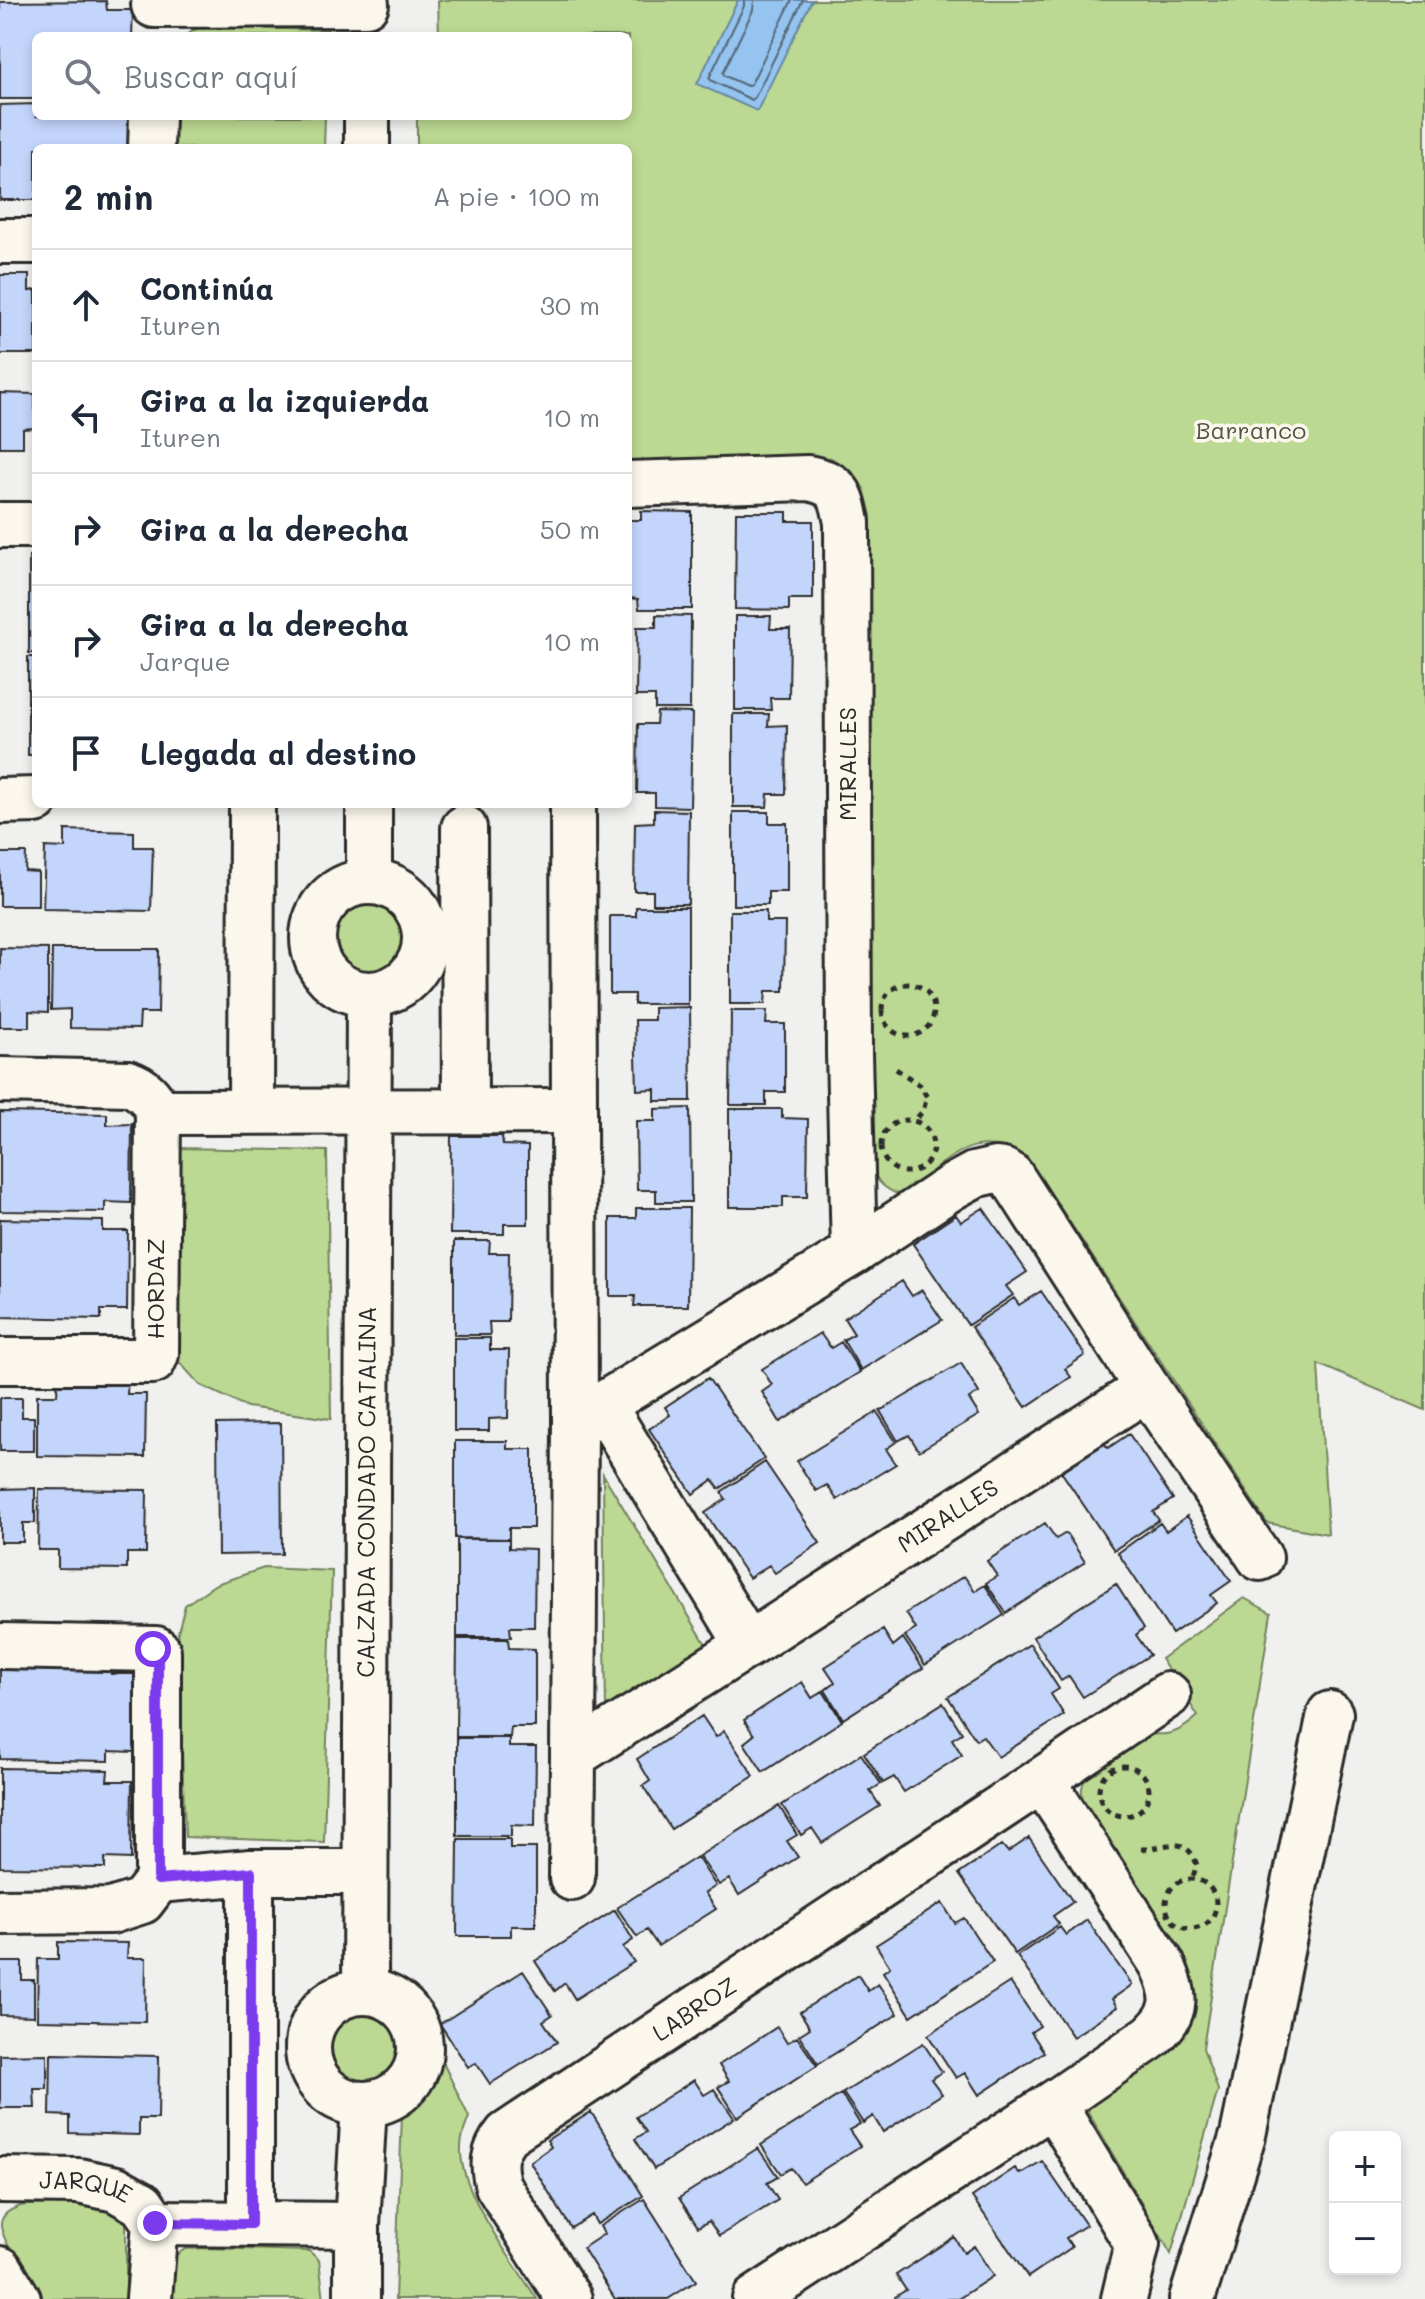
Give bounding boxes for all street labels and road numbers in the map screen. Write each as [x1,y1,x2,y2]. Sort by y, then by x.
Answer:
street label: MIRALLES [831,707,862,821]
street label: HORDAZ [139,1239,170,1339]
street label: CALZADA CONDADO CATALINA [349,1306,382,1678]
street label: MIRALLES [891,1471,1004,1559]
street label: LABROZ [646,1969,742,2048]
street label: JARQUE [39,2163,138,2209]

